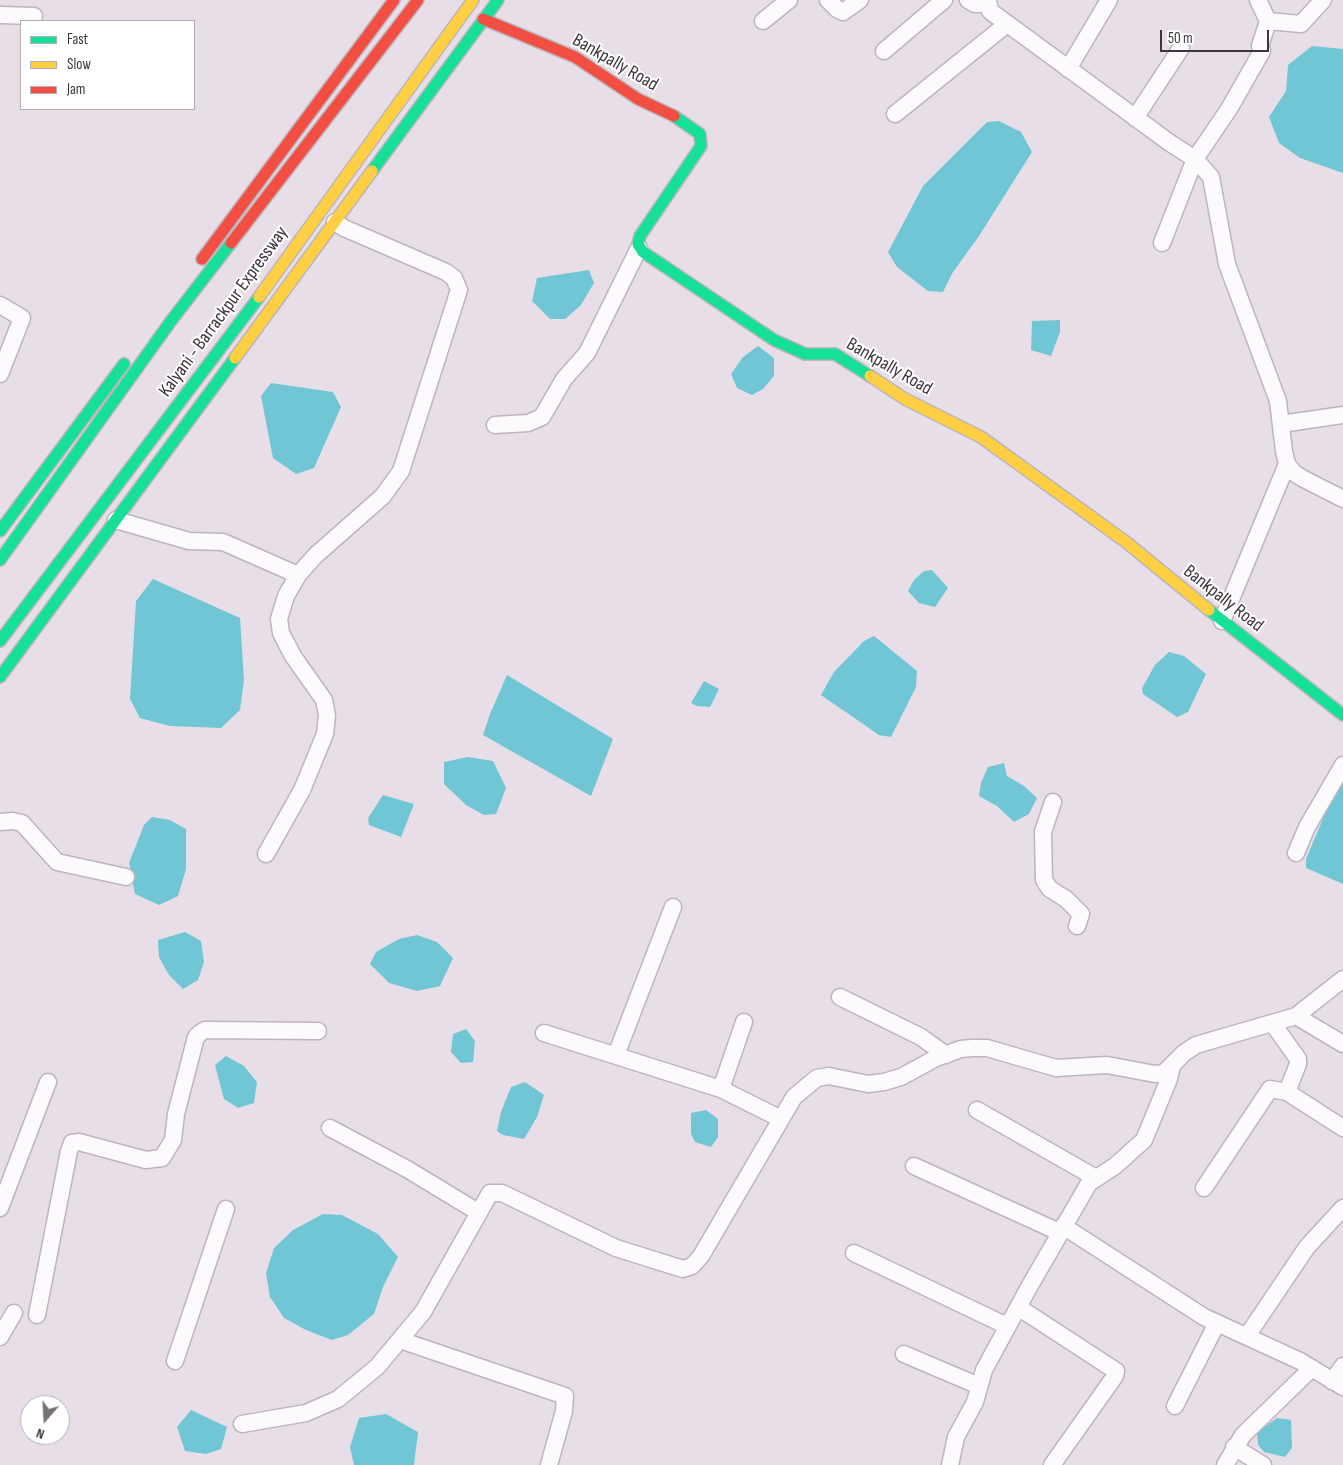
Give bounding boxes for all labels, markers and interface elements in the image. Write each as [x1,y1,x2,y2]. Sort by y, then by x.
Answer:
legend [20,20,195,110]
scale bar [1163,20,1272,52]
street label: Bankpally Road [568,29,662,97]
text: 50 m [1168,29,1193,48]
text: Fast [67,30,88,49]
text: Slow [67,55,91,74]
text: Jam [67,80,85,99]
street label: Kalyani - Barrackpur Expressway [154,222,294,402]
street label: Bankpally Road [842,333,936,401]
street label: Bankpally Road [1178,561,1268,637]
north arrow [20,1395,70,1445]
text: N [34,1424,47,1443]

